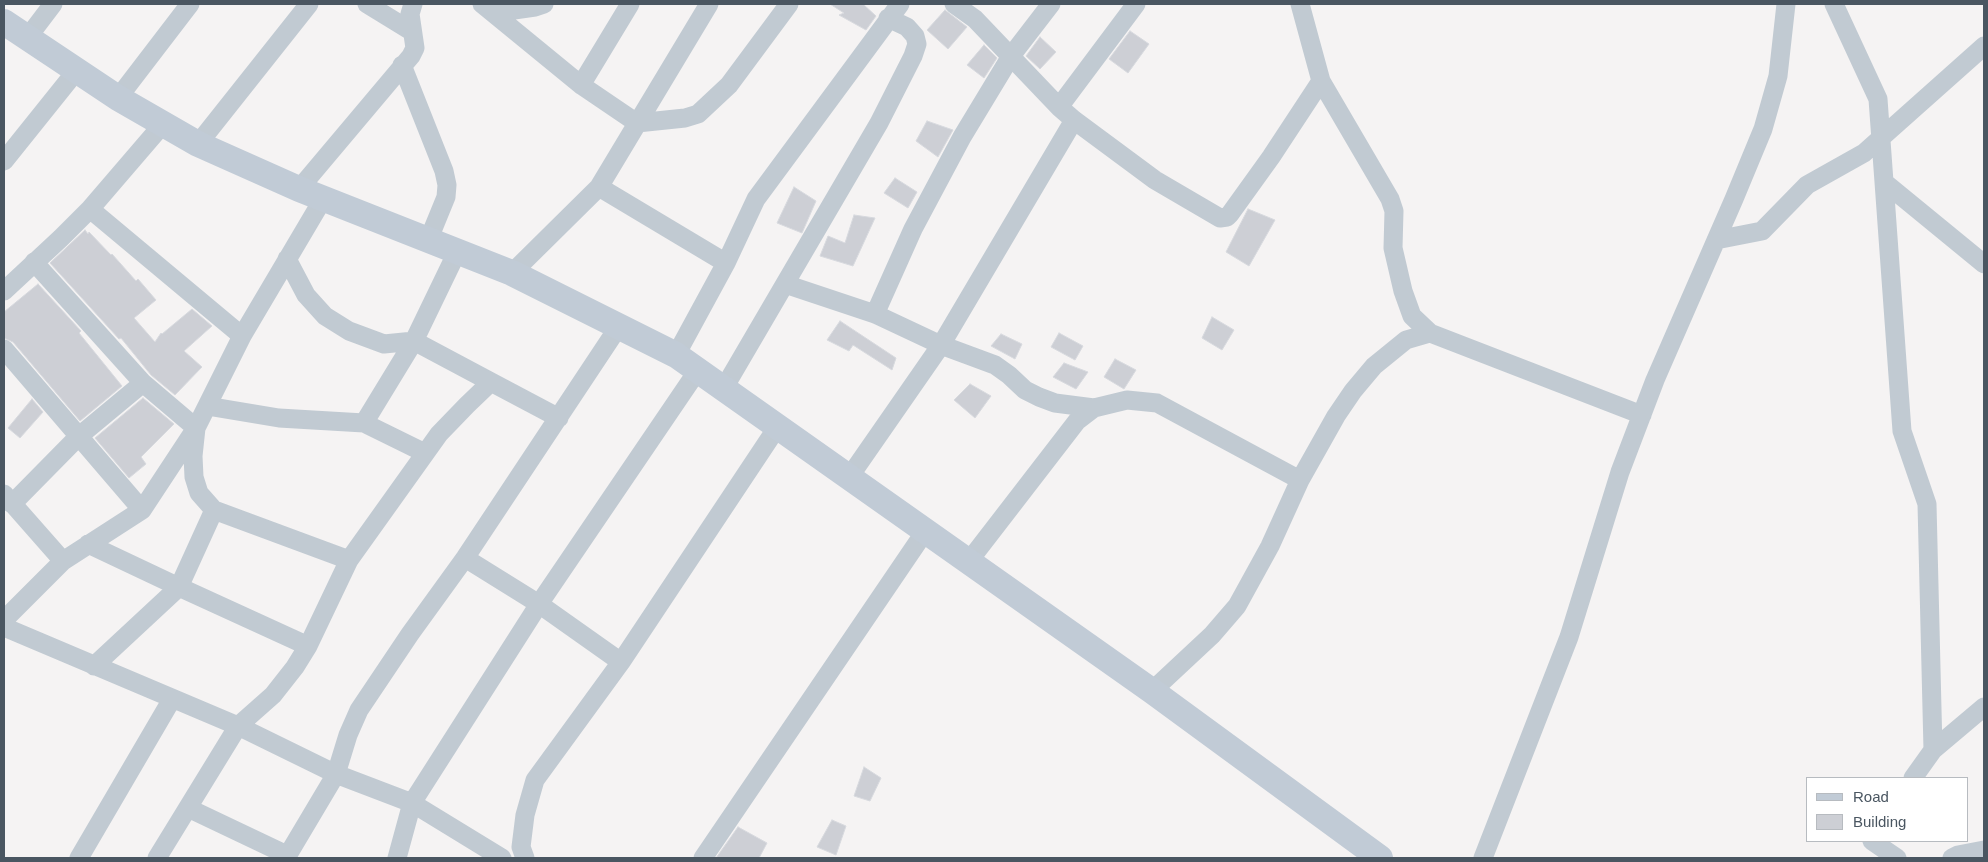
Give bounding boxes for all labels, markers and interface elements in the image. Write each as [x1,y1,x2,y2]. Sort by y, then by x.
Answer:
legend [1806,777,1968,842]
text: Road [1853,788,1889,805]
text: Building [1853,813,1906,830]

